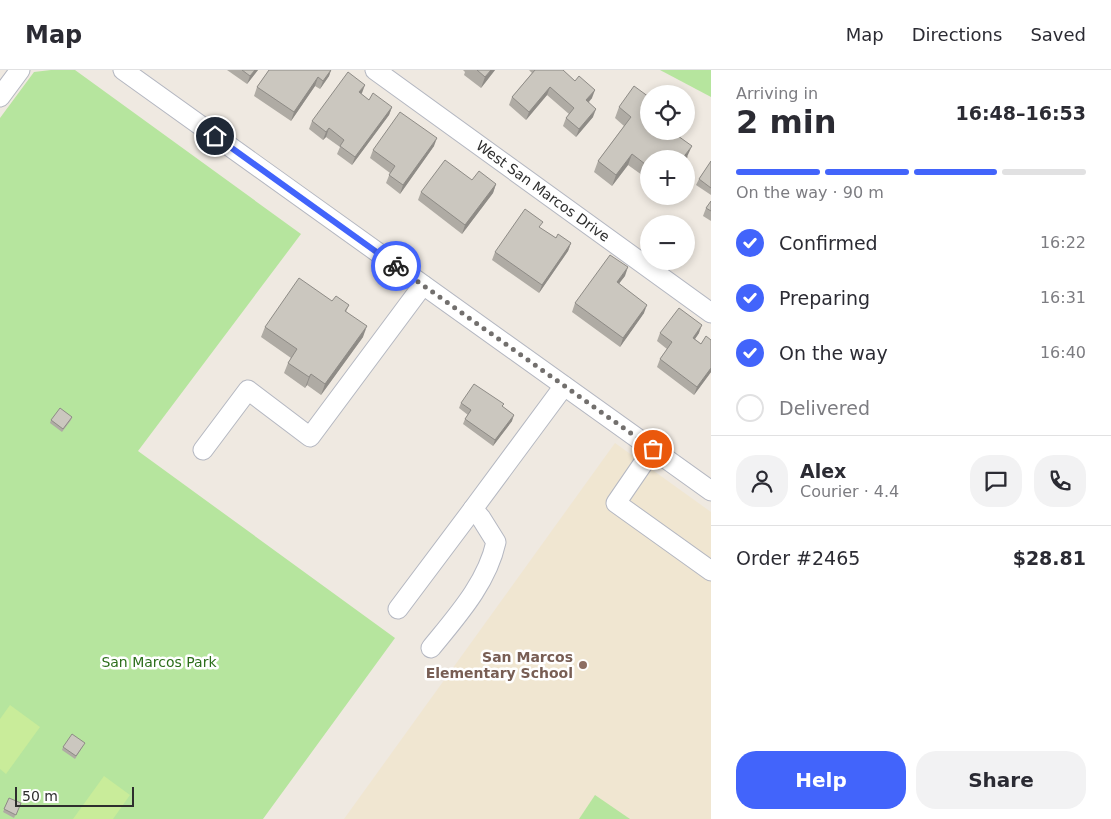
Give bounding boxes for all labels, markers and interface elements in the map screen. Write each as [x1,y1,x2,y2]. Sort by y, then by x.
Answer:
text: Map [25,21,82,49]
text: Map [846,24,884,45]
text: Directions [912,24,1002,45]
text: Saved [1030,24,1086,45]
text: Arriving in [736,84,818,103]
map controls [640,85,695,270]
button: locate [640,85,695,140]
text: 16:48–16:53 [956,102,1086,124]
text: 2 min [736,103,837,141]
pin [194,115,236,157]
icon: home [201,122,229,150]
street label: West San Marcos Drive [473,137,613,245]
button: + [640,150,695,205]
text: On the way · 90 m [736,183,884,202]
button: − [640,215,695,270]
icon: check [736,229,764,257]
text: Confirmed [779,232,878,254]
text: 16:22 [1040,233,1086,252]
courier [371,241,421,291]
icon: bike [382,252,410,280]
icon: check [736,284,764,312]
text: Preparing [779,287,870,309]
text: 16:31 [1040,288,1086,307]
icon: check [736,339,764,367]
text: On the way [779,342,888,364]
text: 16:40 [1040,343,1086,362]
text: Delivered [779,397,870,419]
pin [632,428,674,470]
icon: bag [639,435,667,463]
button: person [736,455,788,507]
button: chat [970,455,1022,507]
button: phone [1034,455,1086,507]
text: Alex [800,460,846,482]
text: Courier · 4.4 [800,482,899,501]
text: Order #2465 [736,547,860,569]
text: $28.81 [1013,547,1086,569]
place label: San Marcos Elementary School [426,649,573,681]
park label: San Marcos Park [101,654,217,670]
marker: San Marcos Elementary School [577,659,589,671]
button: Help [736,751,906,809]
button: Share [916,751,1086,809]
scale bar [15,784,134,807]
text: 50 m [22,788,58,804]

